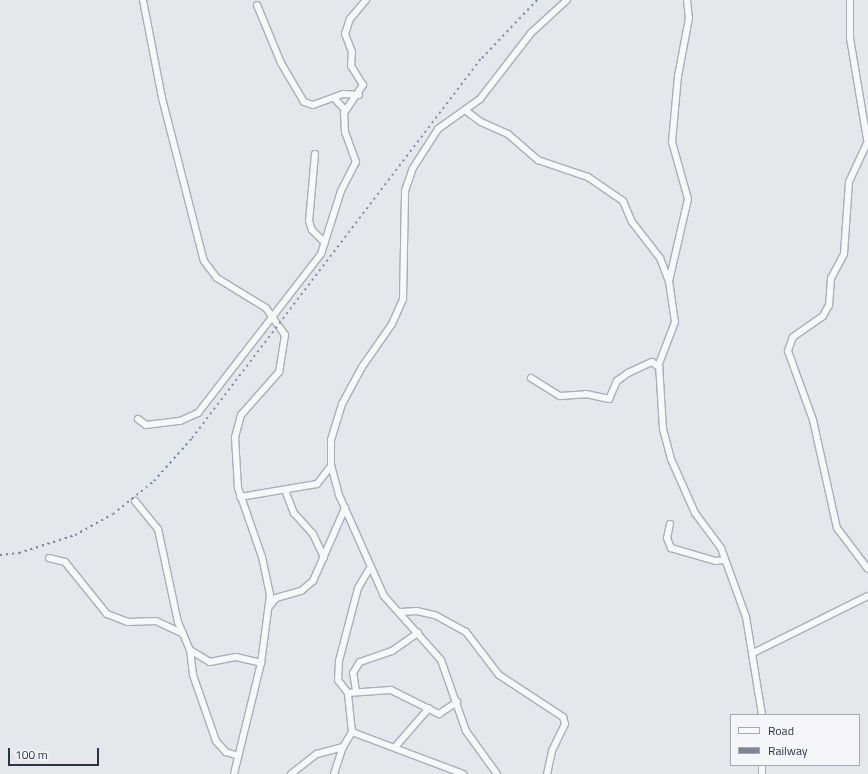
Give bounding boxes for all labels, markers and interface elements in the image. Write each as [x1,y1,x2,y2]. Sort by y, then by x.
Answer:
legend [730,714,860,766]
text: Road [768,721,794,740]
scale bar [10,740,101,766]
text: Railway [768,741,808,760]
text: 100 m [15,745,48,764]

